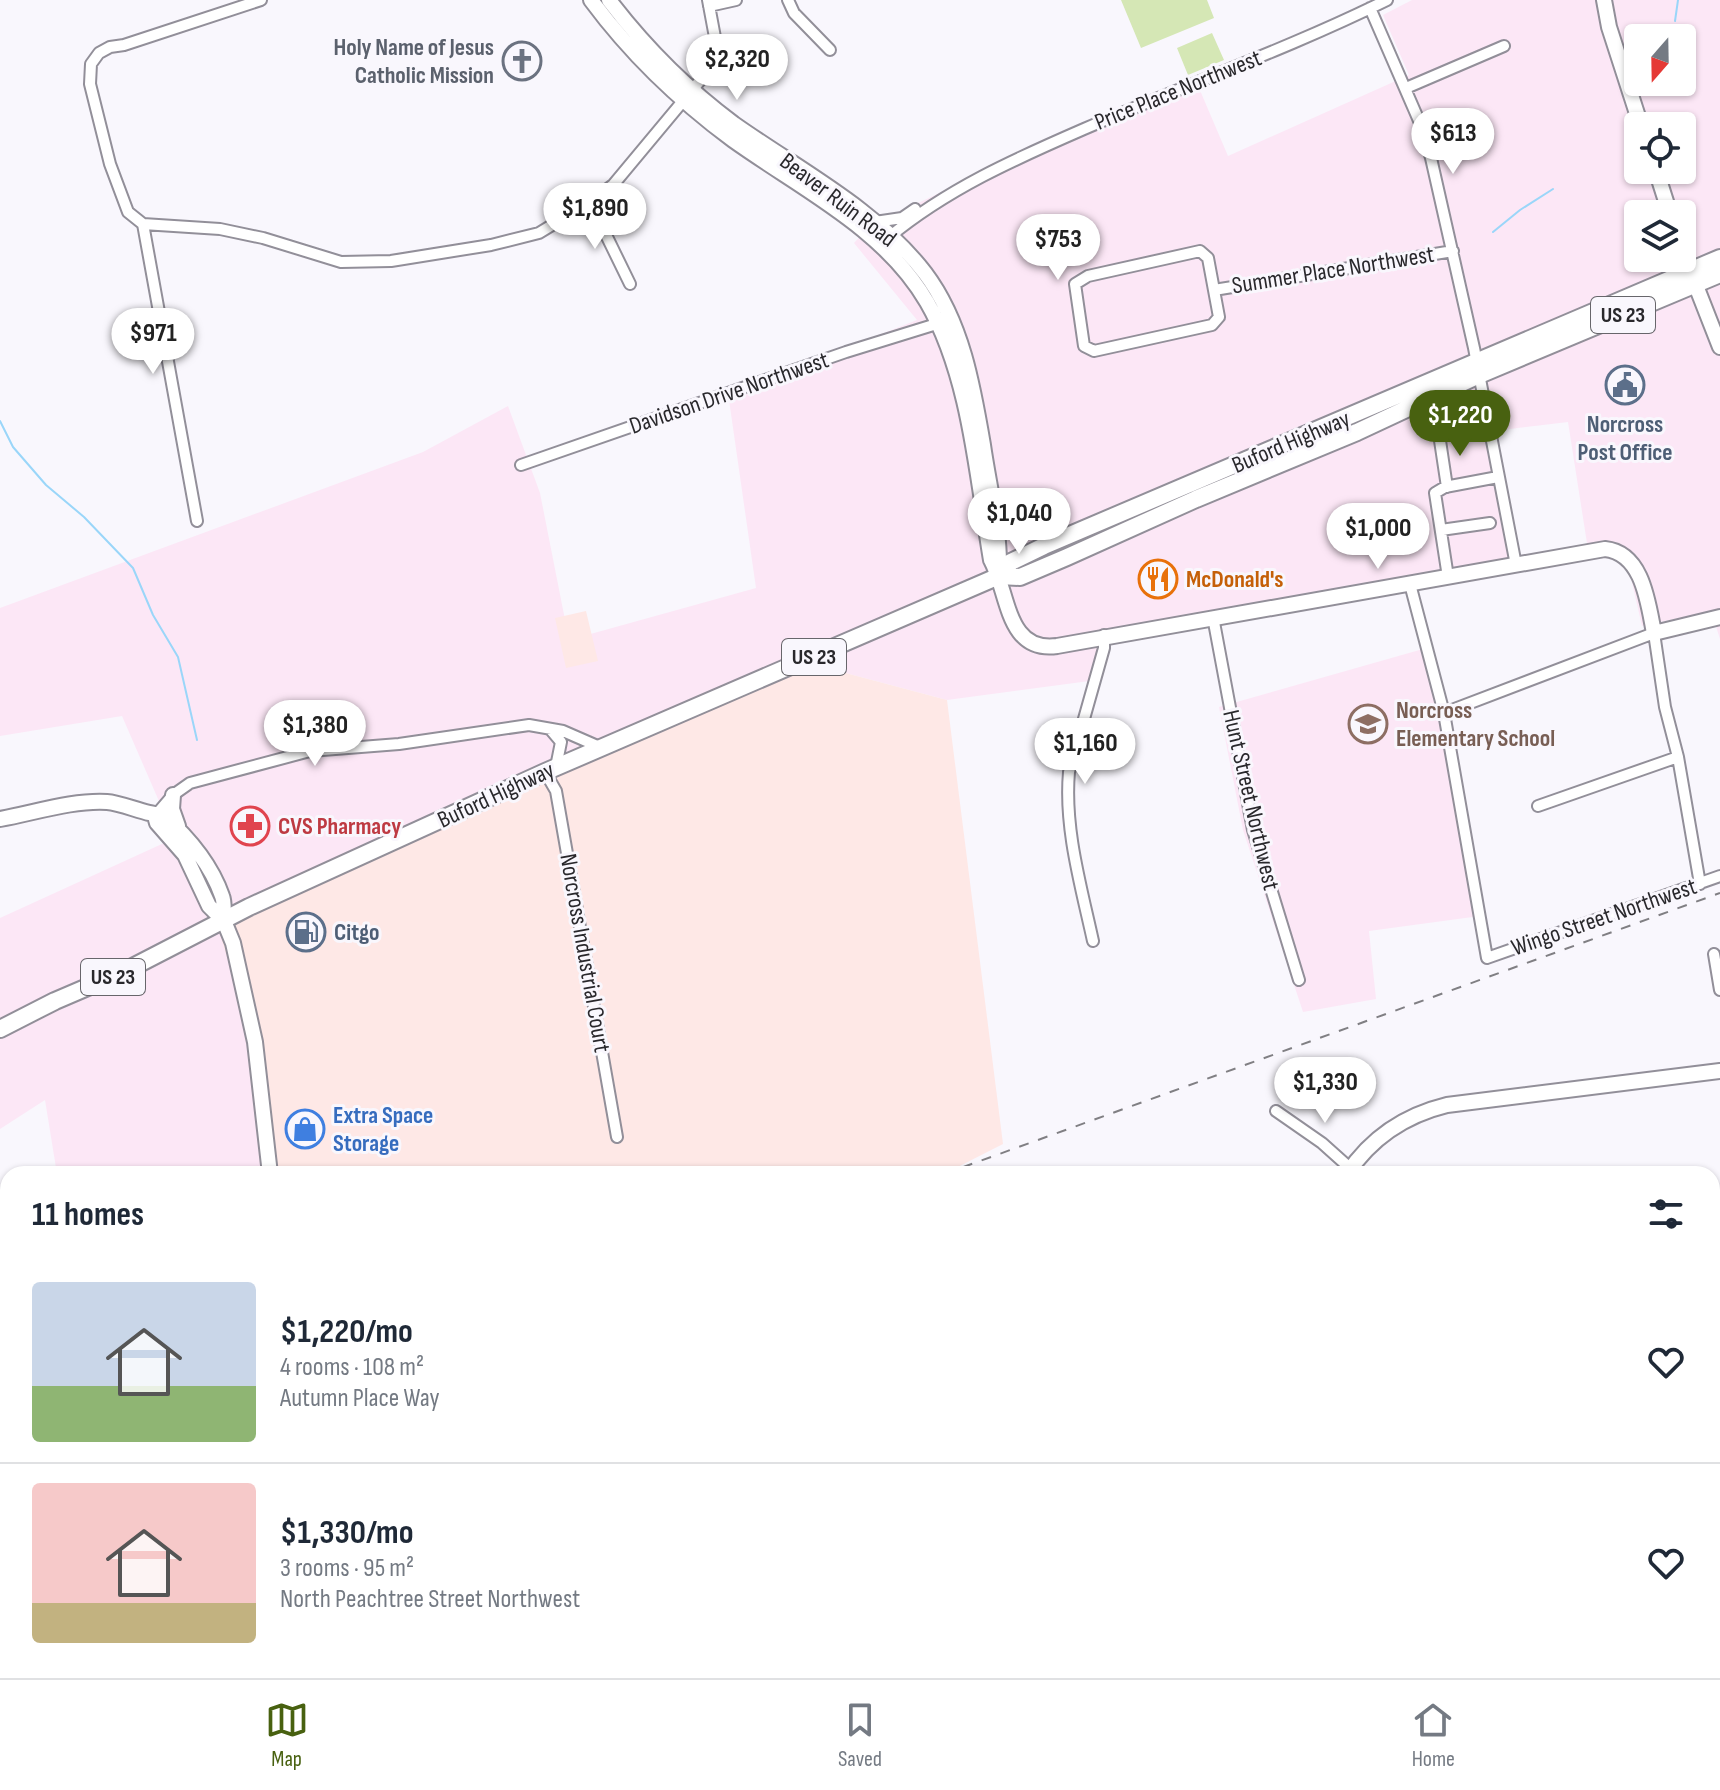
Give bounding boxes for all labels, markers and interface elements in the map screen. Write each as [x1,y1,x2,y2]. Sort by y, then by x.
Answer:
north arrow [1624,24,1696,96]
map controls [1624,24,1696,272]
place label: Holy Name of Jesus Catholic Mission [333,33,494,90]
pin: $2,320 [672,34,802,102]
church icon: Holy Name of Jesus Catholic Mission [501,40,543,82]
street label: Price Place Northwest [1090,43,1266,137]
text: $2,320 [704,44,770,75]
pin: $613 [1406,108,1500,176]
button: locate [1624,112,1696,184]
text: $613 [1429,118,1477,149]
street label: Beaver Ruin Road [774,147,902,253]
pin: $1,890 [530,183,660,251]
text: $1,890 [561,193,629,224]
button: layers [1624,200,1696,272]
pin: $753 [1011,214,1105,282]
text: $753 [1034,224,1082,255]
street label: Summer Place Northwest [1230,240,1436,300]
road number: US 23 [1591,297,1655,333]
pin: $971 [106,308,200,376]
text: $971 [129,318,177,349]
street label: Davidson Drive Northwest [626,345,832,441]
public building icon: Norcross Post Office [1604,364,1646,406]
pin: $1,220 [1395,390,1525,458]
text: $1,220 [1427,400,1493,431]
street label: Buford Highway [1228,404,1354,480]
place label: Norcross Post Office [1577,410,1673,467]
pin: $1,040 [954,488,1084,556]
text: $1,040 [986,498,1052,529]
pin: $1,000 [1313,503,1443,571]
text: $1,000 [1344,513,1412,544]
restaurant icon: McDonald's [1137,558,1179,600]
place label: McDonald's [1186,565,1284,594]
road number: US 23 [782,639,846,675]
place label: Norcross Elementary School [1396,696,1555,753]
pin: $1,380 [250,700,380,768]
school or university icon: Norcross Elementary School [1347,703,1389,745]
street label: Hunt Street Northwest [1216,707,1286,893]
text: $1,380 [282,710,348,741]
pin: $1,160 [1020,718,1150,786]
text: $1,160 [1052,728,1118,759]
street label: Buford Highway [433,755,559,835]
pharmacy icon: CVS Pharmacy [229,805,271,847]
place label: CVS Pharmacy [278,812,401,841]
street label: Norcross Industrial Court [553,851,617,1055]
street label: Wingo Street Northwest [1508,872,1700,962]
fuel station icon: Citgo [285,911,327,953]
place label: Citgo [334,918,380,947]
road number: US 23 [81,959,145,995]
pin: $1,330 [1260,1057,1390,1125]
text: $1,330 [1292,1067,1358,1098]
place label: Extra Space Storage [333,1101,433,1158]
shop icon: Extra Space Storage [284,1108,326,1150]
icon: filters [1644,1192,1688,1236]
text: 11 homes [32,1194,144,1235]
text: $1,220/mo [280,1311,413,1352]
icon: home [96,1314,192,1410]
icon: heart [1644,1340,1688,1384]
text: 4 rooms · 108 m² [280,1352,424,1383]
text: Autumn Place Way [280,1383,440,1414]
text: $1,330/mo [280,1512,413,1553]
icon: home [96,1515,192,1611]
icon: heart [1644,1541,1688,1585]
text: 3 rooms · 95 m² [280,1553,414,1584]
text: North Peachtree Street Northwest [280,1584,580,1615]
tab: Map [265,1698,309,1773]
tab: Saved [838,1698,882,1773]
tab: Home [1411,1698,1455,1773]

